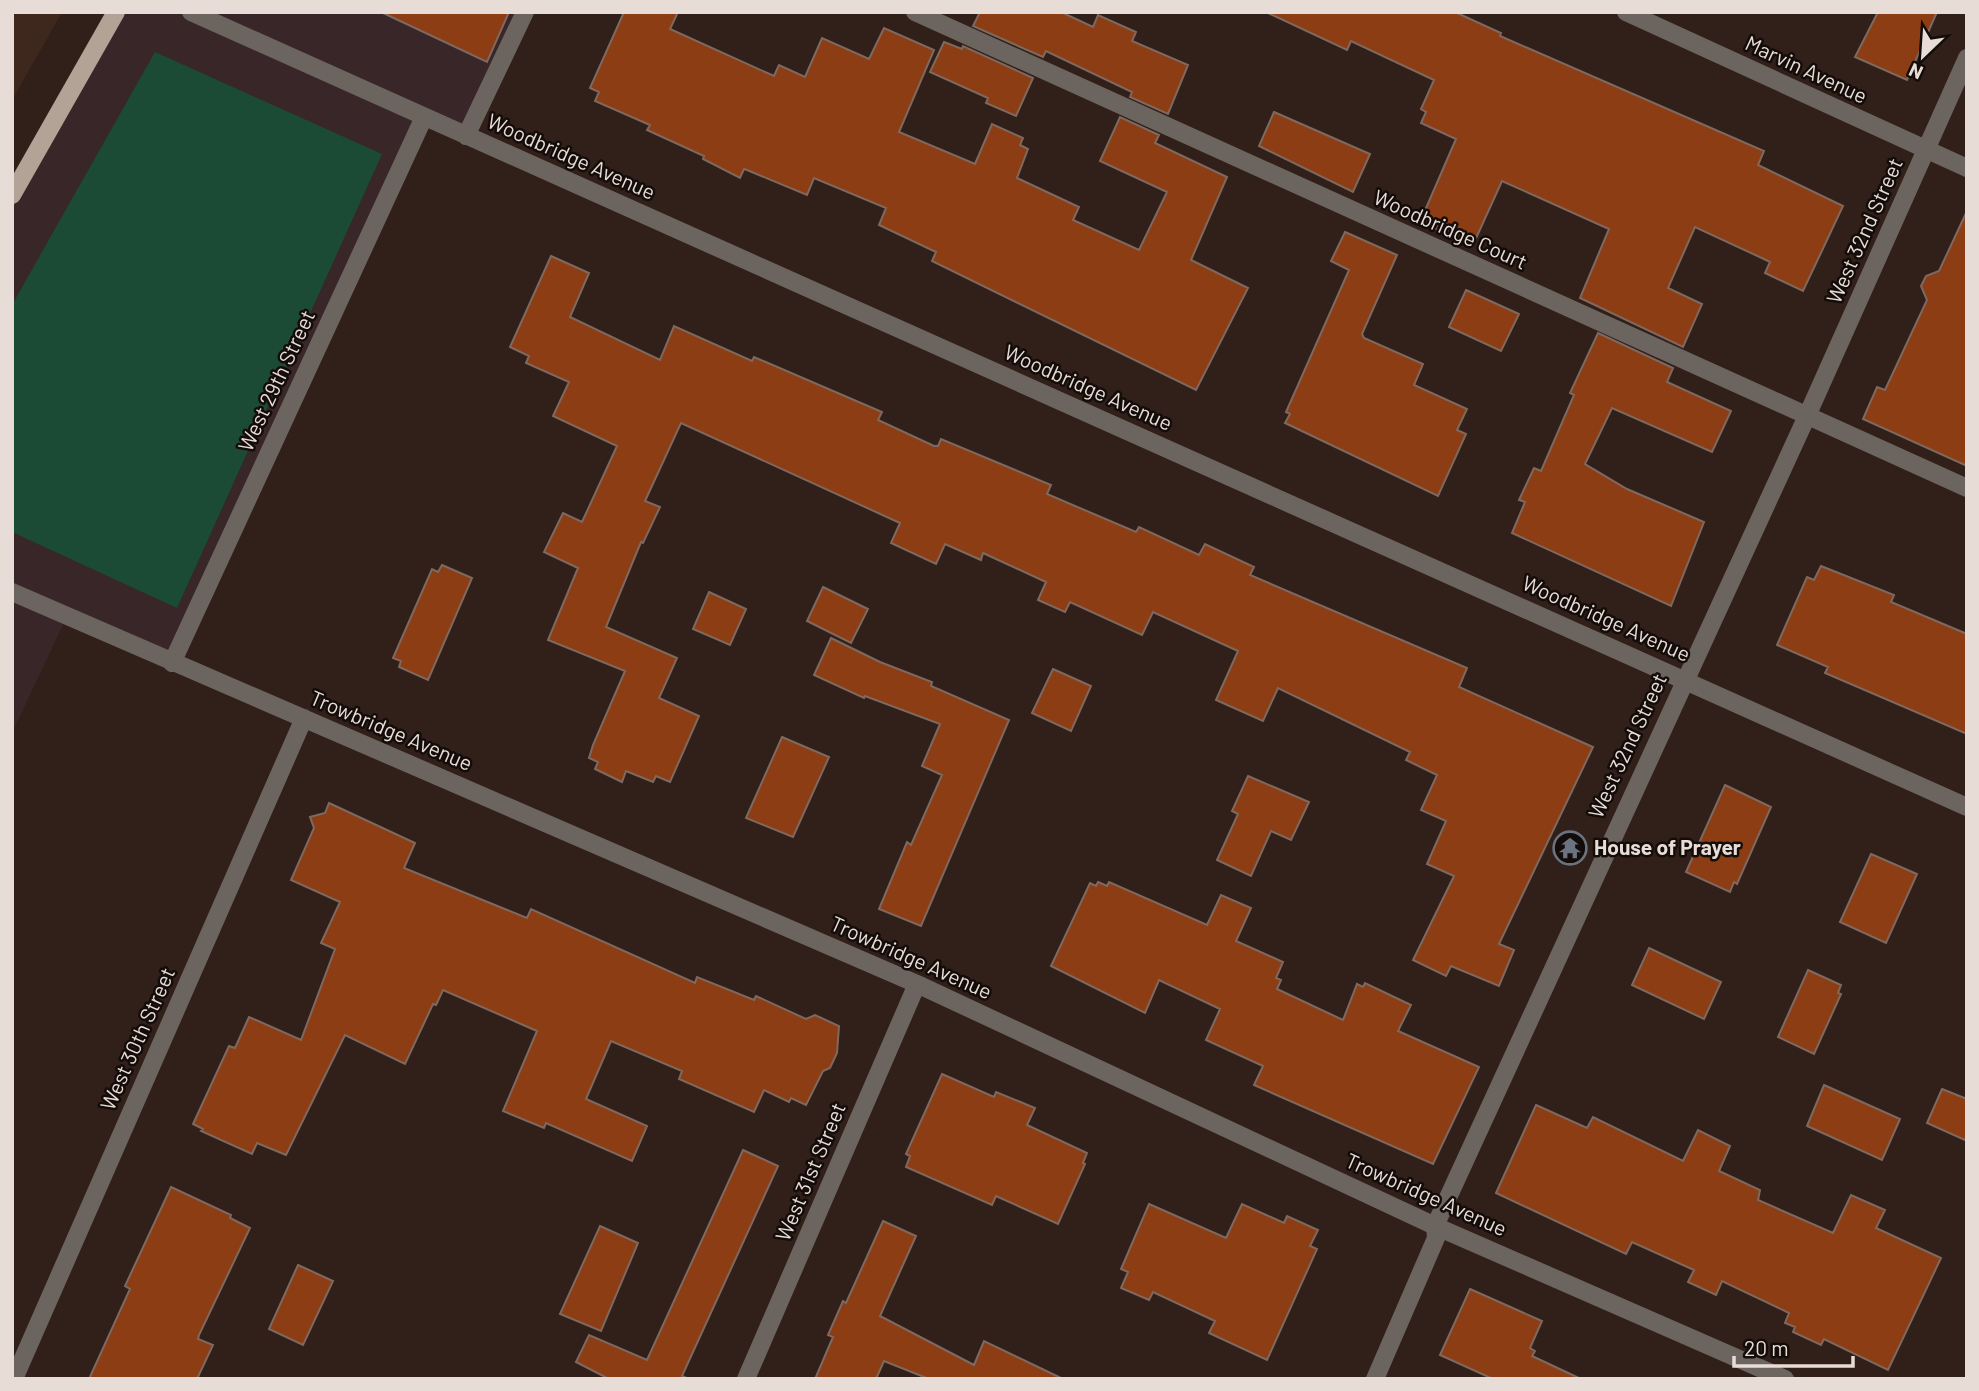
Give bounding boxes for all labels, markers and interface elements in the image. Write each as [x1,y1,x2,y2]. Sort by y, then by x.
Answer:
north arrow [1888,21,1958,91]
street label: Marvin Avenue [1742,30,1872,108]
text: N [1905,59,1926,85]
street label: Woodbridge Avenue [484,107,659,204]
street label: West 32nd Street [1820,154,1907,307]
street label: Woodbridge Court [1370,184,1531,274]
street label: West 29th Street [232,306,319,455]
street label: Woodbridge Avenue [1001,338,1176,435]
street label: Woodbridge Avenue [1519,569,1694,666]
street label: West 32nd Street [1582,669,1671,822]
street label: Trowbridge Avenue [307,684,476,775]
temple icon: House of Prayer [1551,829,1589,867]
place label: House of Prayer [1594,834,1741,859]
street label: Trowbridge Avenue [827,910,996,1003]
street label: West 30th Street [94,963,179,1114]
street label: West 31st Street [769,1099,850,1244]
street label: Trowbridge Avenue [1342,1147,1511,1240]
scale bar [1734,1324,1853,1368]
text: 20 m [1744,1335,1789,1360]

